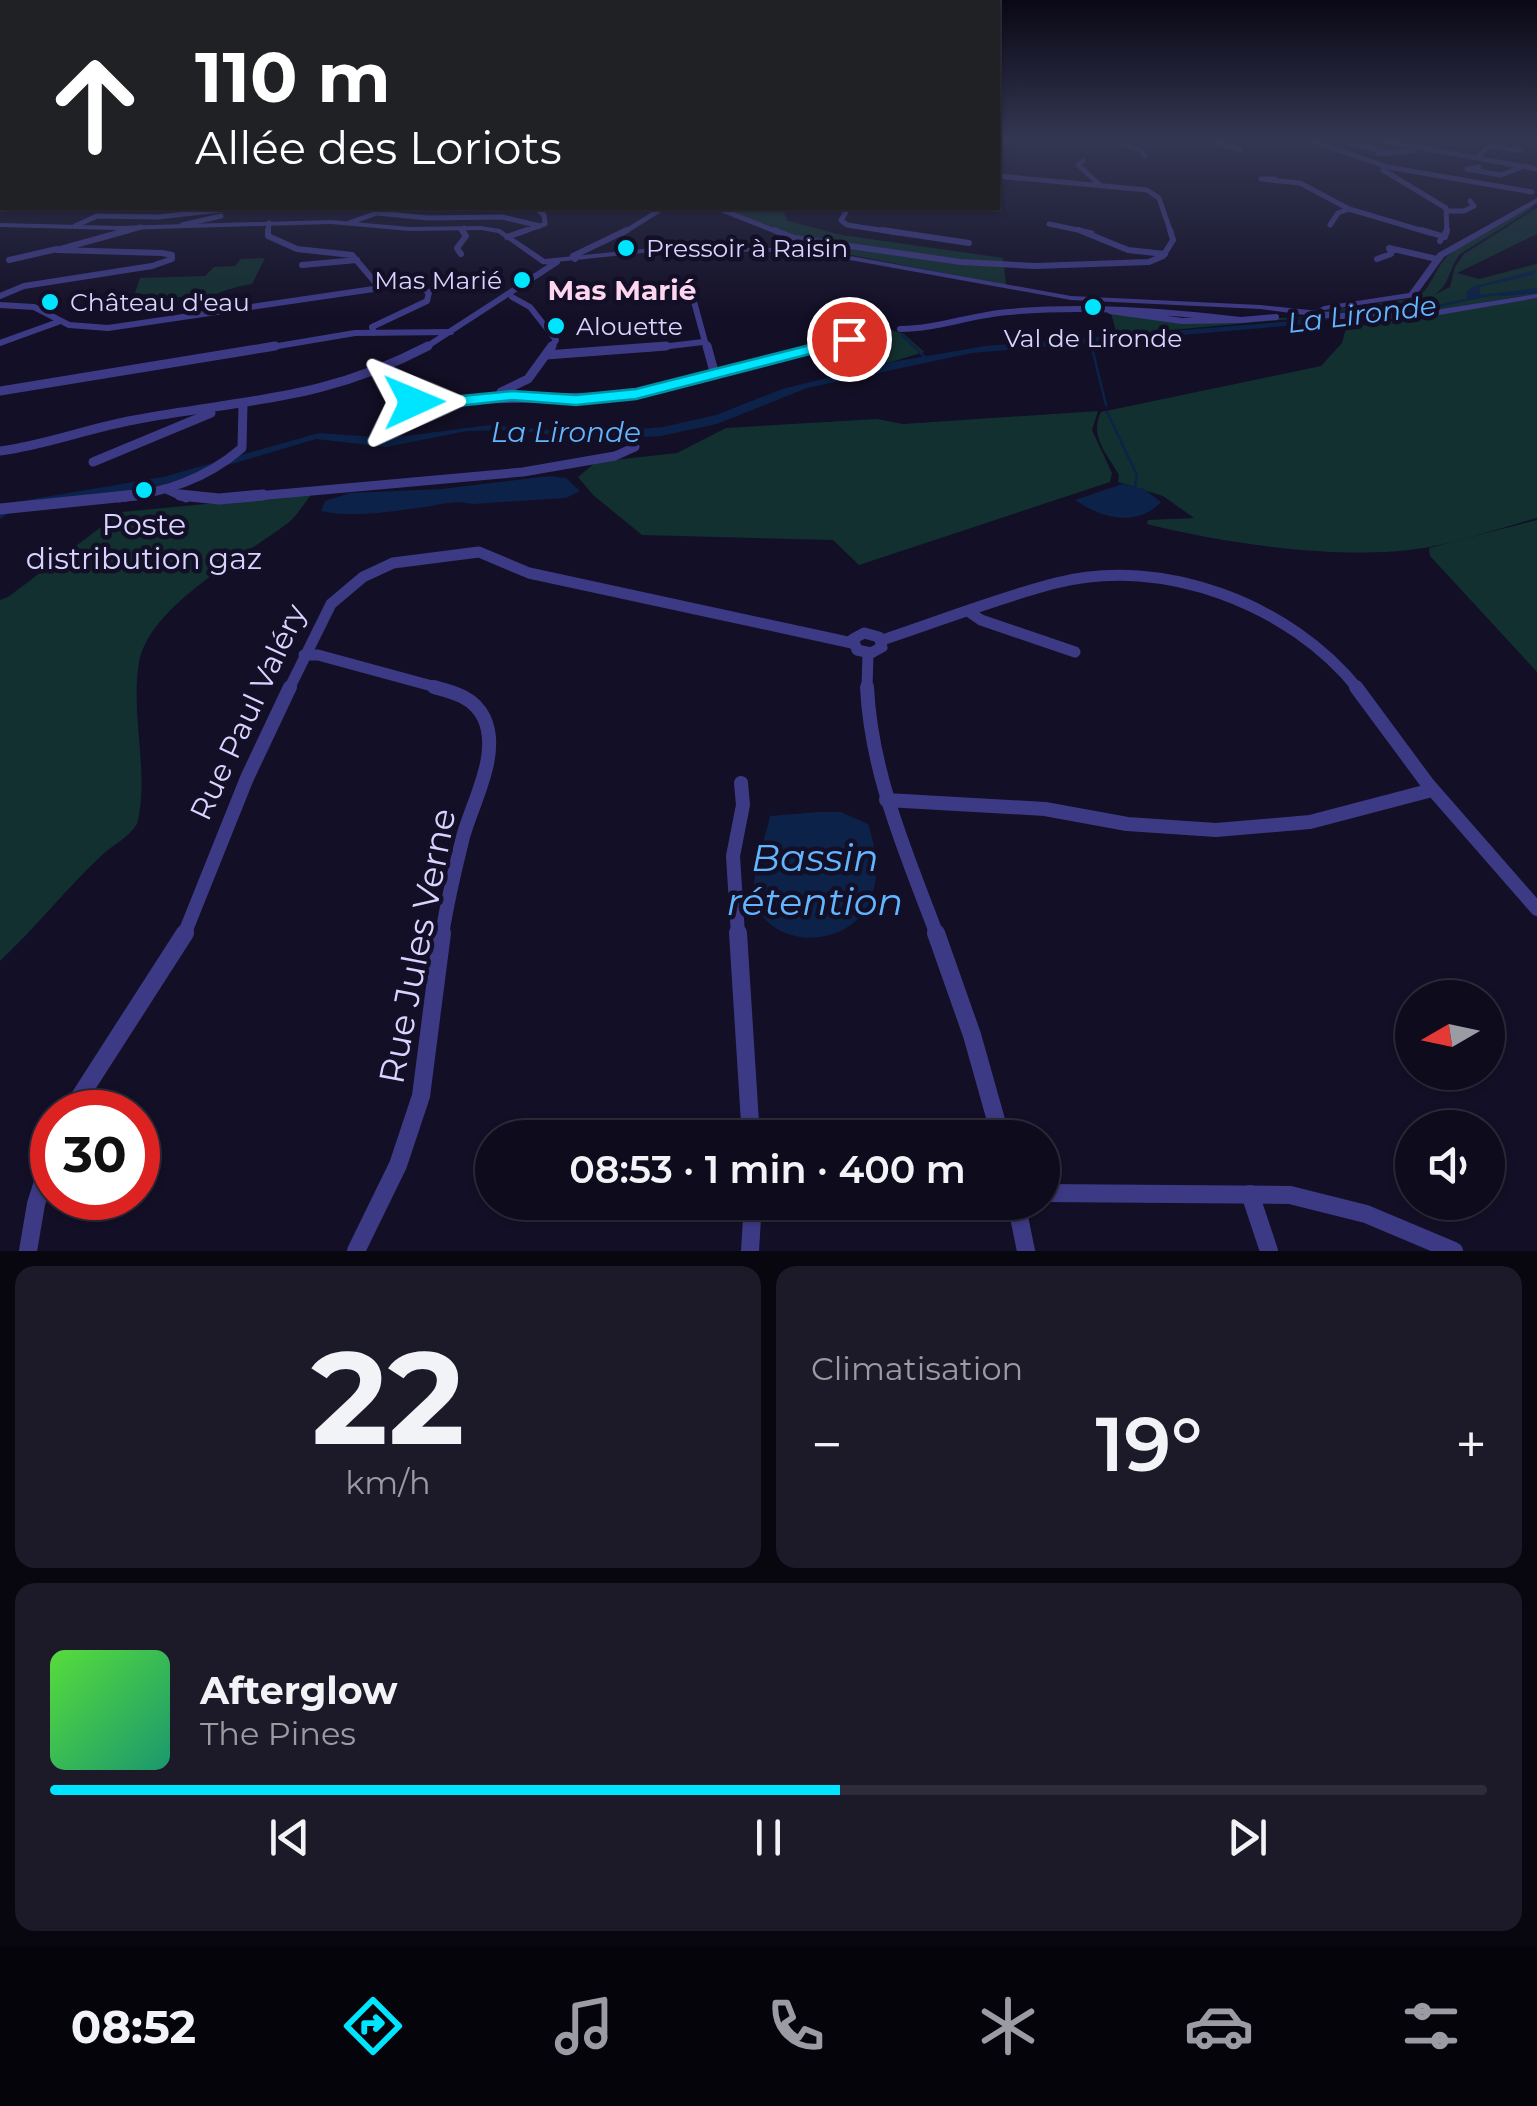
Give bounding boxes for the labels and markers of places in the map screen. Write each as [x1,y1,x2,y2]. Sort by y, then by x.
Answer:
place label: Pressoir à Raisin [646,233,848,263]
marker: Pressoir à Raisin [615,237,637,259]
place label: Mas Marié [374,265,502,295]
marker: Mas Marié [511,269,533,291]
place label: Château d'eau [70,287,250,317]
marker: Château d'eau [39,291,61,313]
marker: Val de Lironde [1082,296,1104,318]
pin [807,297,892,382]
place label: Alouette [576,311,683,341]
marker: Alouette [545,315,567,337]
place label: Val de Lironde [1004,323,1182,353]
marker: Poste distribution gaz [133,479,155,501]
place label: Poste distribution gaz [26,506,262,577]

